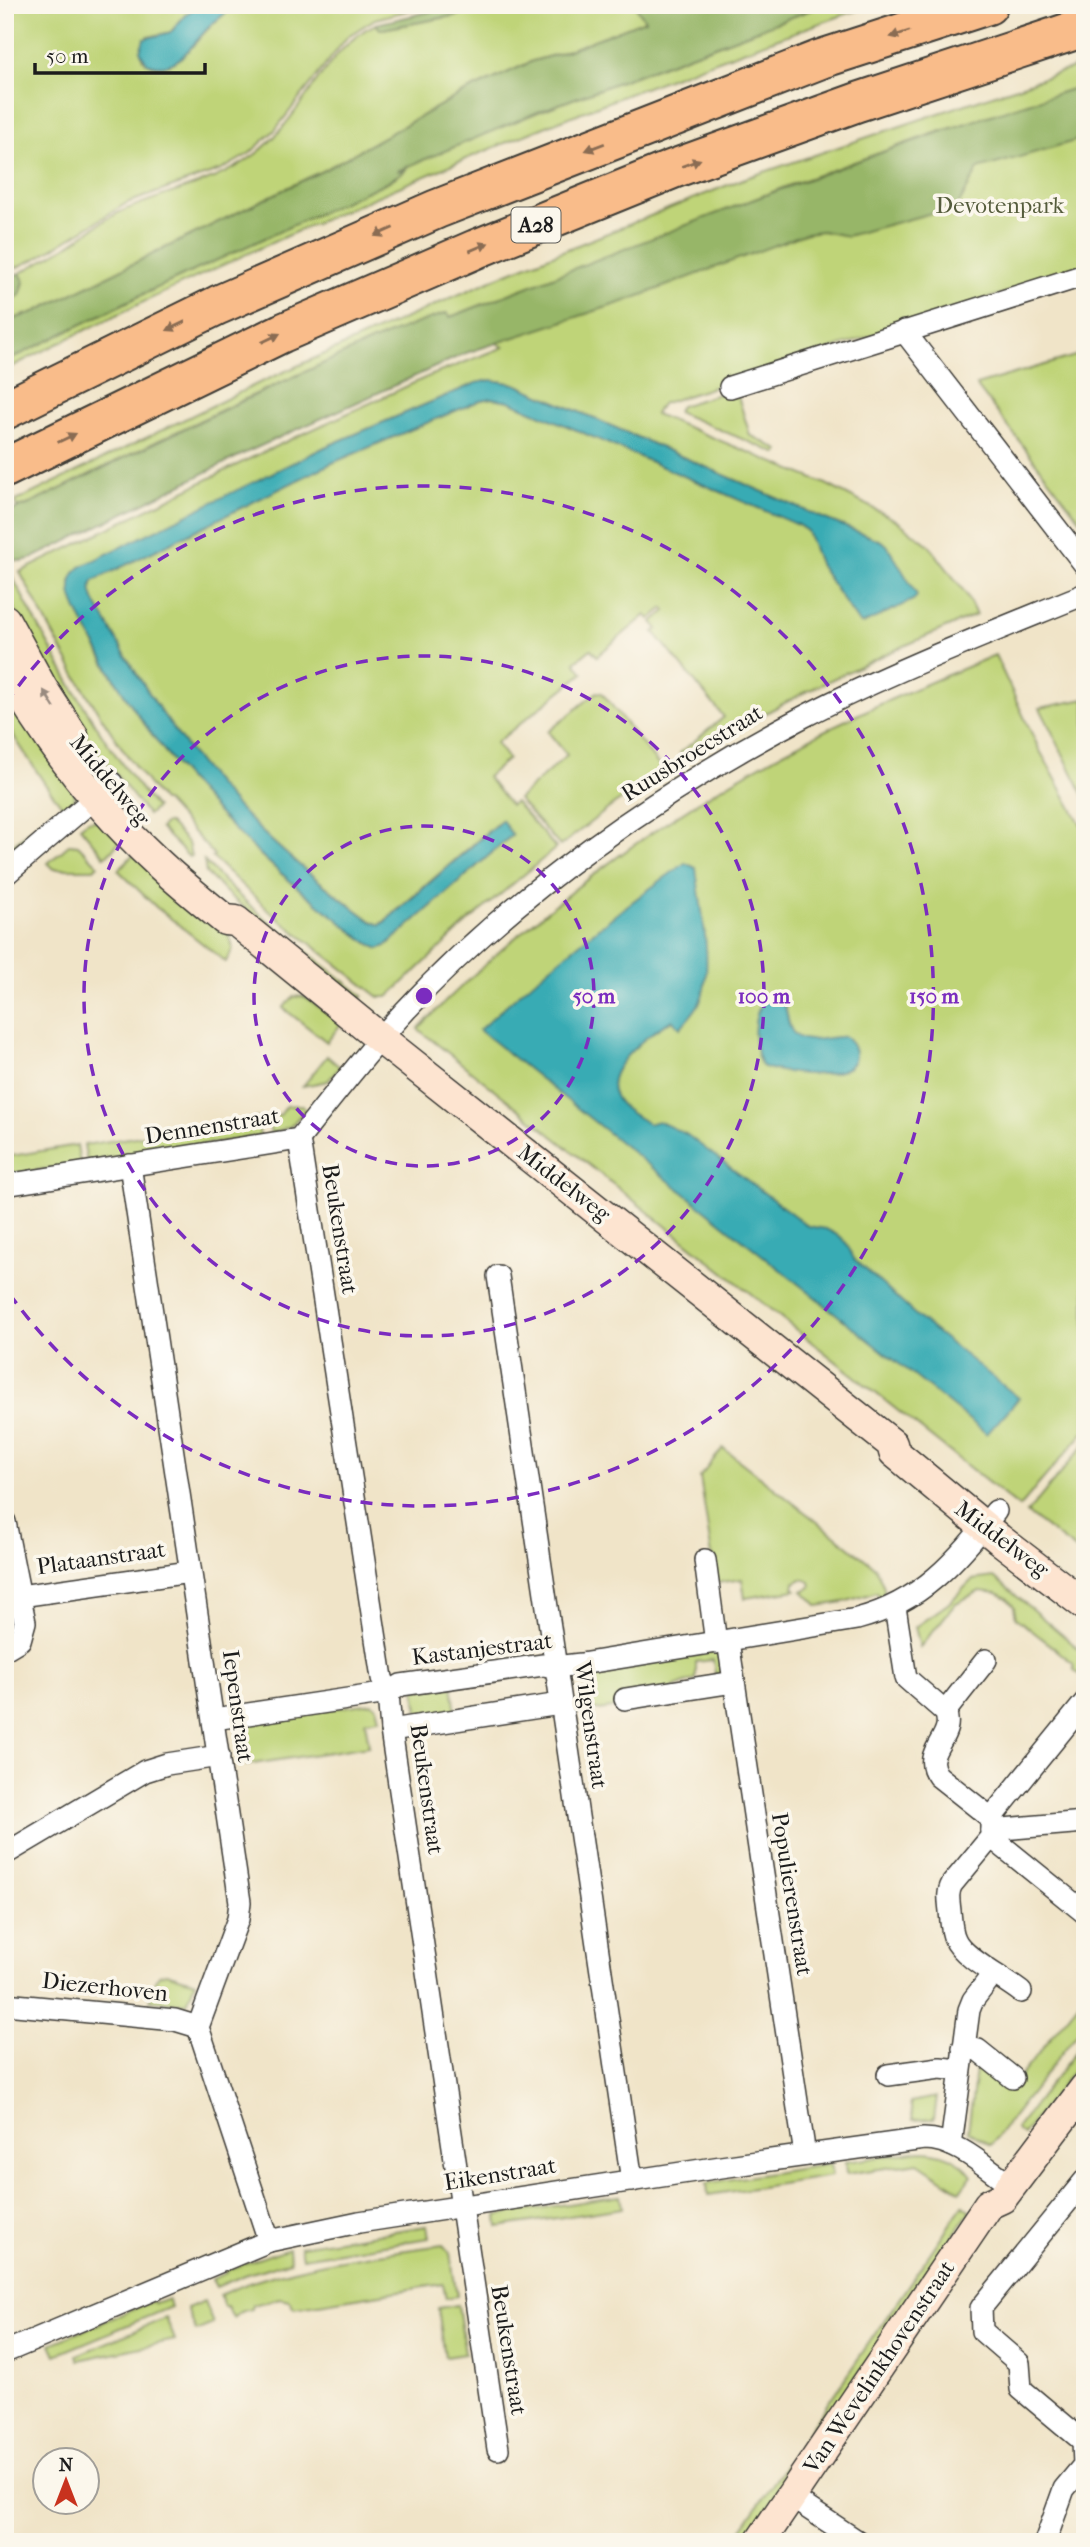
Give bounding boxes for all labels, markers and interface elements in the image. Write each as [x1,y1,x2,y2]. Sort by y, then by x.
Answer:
one-way arrow [889,29,910,39]
scale bar [35,32,205,76]
text: 50 m [46,44,89,68]
one-way arrow [584,142,605,153]
one-way arrow [680,157,701,168]
park label: Devotenpark [936,192,1066,219]
road number: A28 [512,208,560,243]
one-way arrow [373,227,394,238]
one-way arrow [469,242,490,253]
one-way arrow [166,320,186,331]
one-way arrow [261,333,281,344]
one-way arrow [57,433,77,444]
one-way arrow [42,690,55,709]
street label: Ruusbroecstraat [616,699,768,807]
street label: Middelweg [64,729,156,832]
centre of rings [412,984,436,1008]
text: 50 m [573,984,616,1008]
text: 100 m [738,984,791,1008]
text: 150 m [909,984,960,1008]
street label: Dennenstraat [143,1102,281,1150]
street label: Middelweg [512,1138,616,1228]
street label: Beukenstraat [316,1162,364,1296]
street label: Middelweg [950,1495,1055,1583]
street label: Plataanstraat [35,1536,167,1580]
street label: Kastanjestraat [410,1627,554,1671]
street label: Iepenstraat [217,1648,259,1764]
street label: Wilgenstraat [569,1659,613,1790]
street label: Beukenstraat [404,1722,450,1856]
street label: Populierenstraat [766,1810,818,1978]
street label: Diezerhoven [41,1967,170,2007]
street label: Eikenstraat [442,2152,558,2196]
street label: Van Wevelinkhovenstraat [797,2255,960,2479]
street label: Beukenstraat [485,2283,533,2417]
north arrow [32,2446,102,2516]
text: N [59,2454,74,2476]

